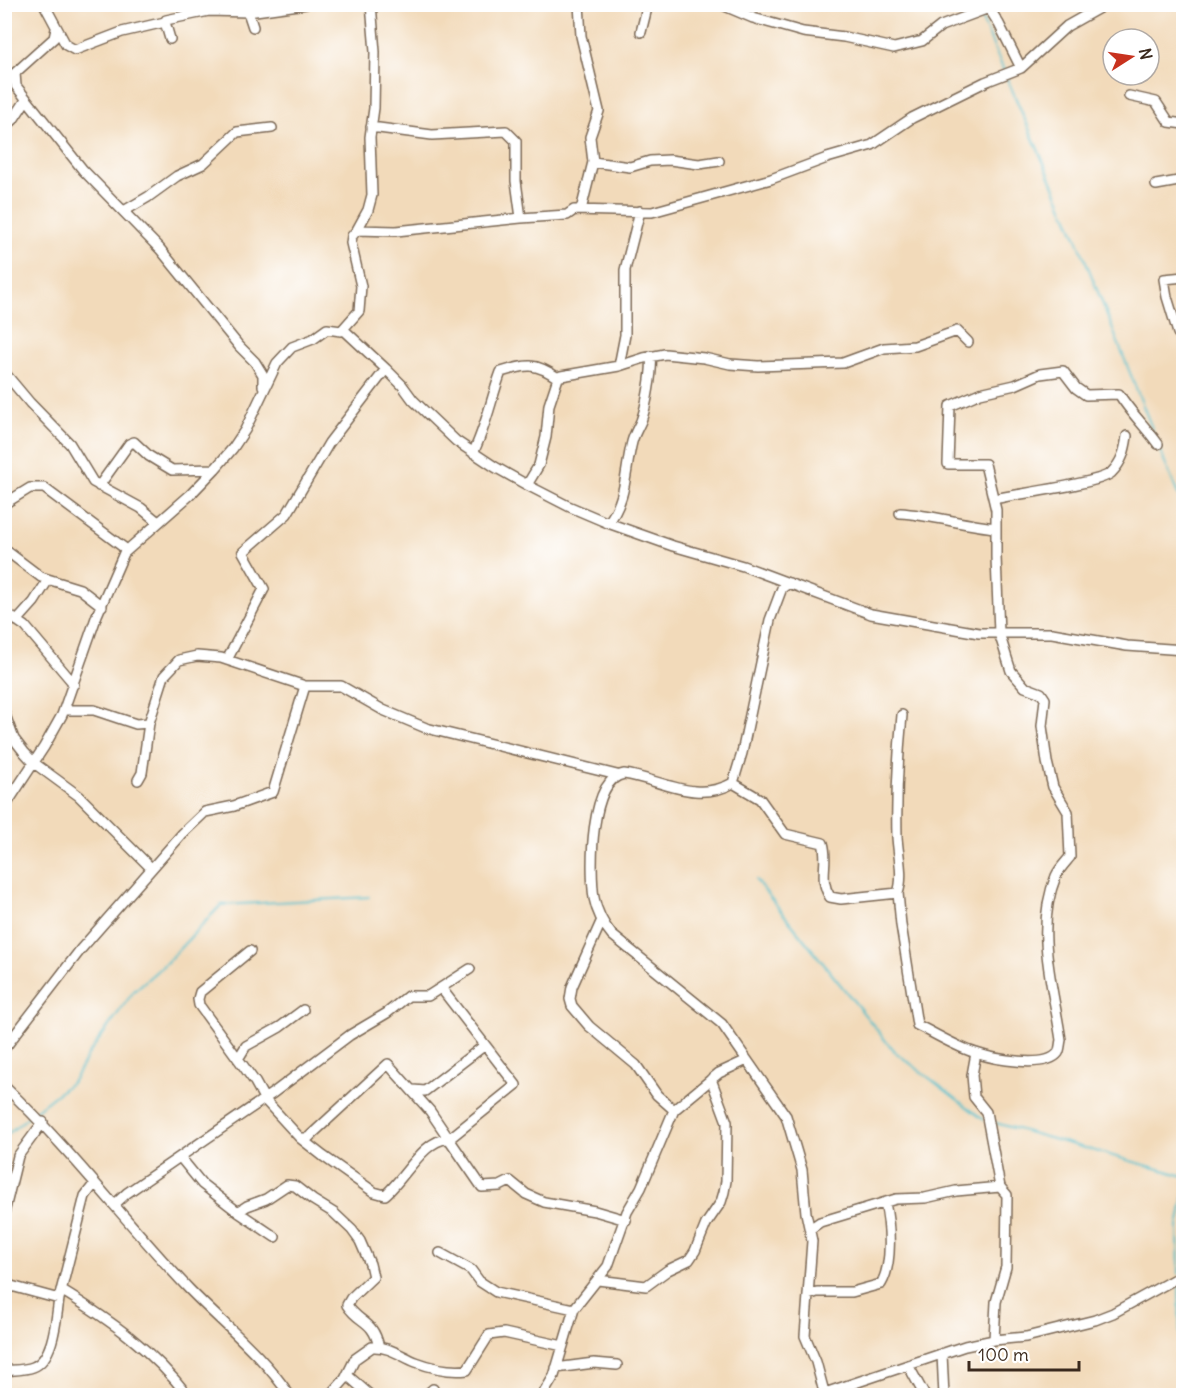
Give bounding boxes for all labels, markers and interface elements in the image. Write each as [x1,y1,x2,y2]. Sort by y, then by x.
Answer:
north arrow [1101,27,1161,87]
text: N [1135,46,1157,61]
scale bar [969,1334,1078,1372]
text: 100 m [978,1343,1029,1366]

